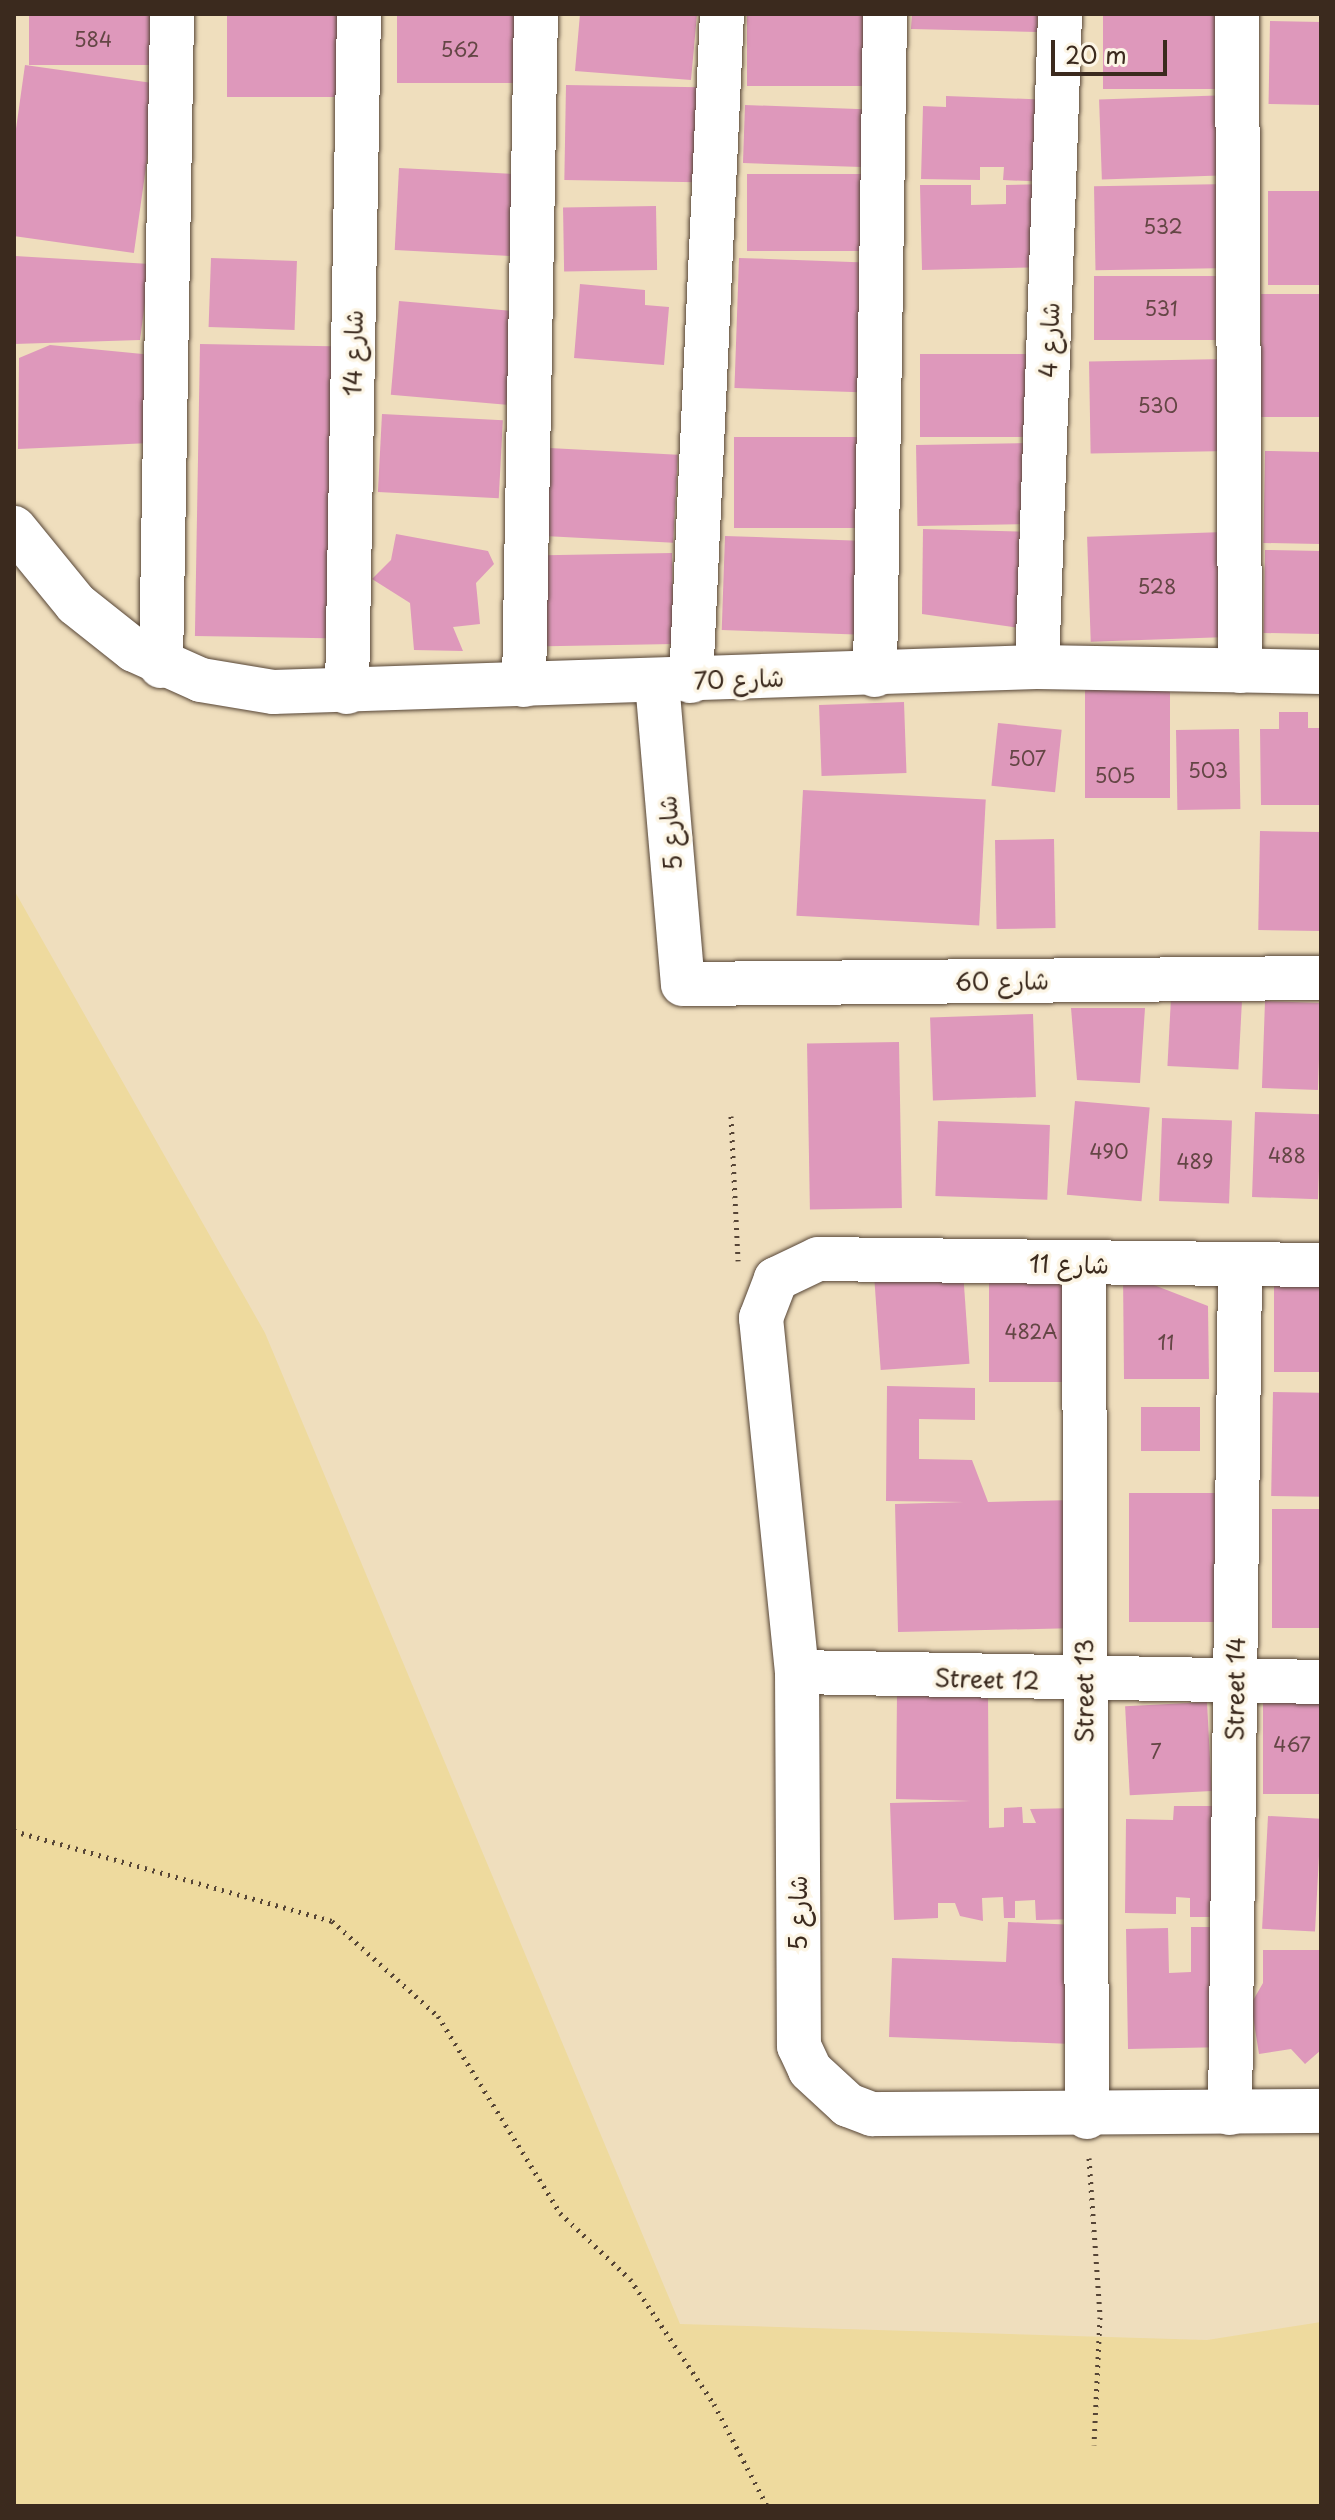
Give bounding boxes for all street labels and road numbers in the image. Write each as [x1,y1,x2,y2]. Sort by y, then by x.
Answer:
street label: شارع 4 [1033,302,1065,378]
street label: شارع 14 [338,310,368,396]
street label: شارع 70 [693,663,785,695]
street label: شارع 5 [652,794,688,872]
street label: شارع 60 [955,966,1049,996]
street label: شارع 11 [1029,1249,1109,1279]
street label: Street 14 [1220,1636,1250,1742]
street label: Street 13 [1070,1638,1098,1744]
street label: Street 12 [933,1663,1041,1695]
street label: شارع 5 [784,1875,812,1951]

